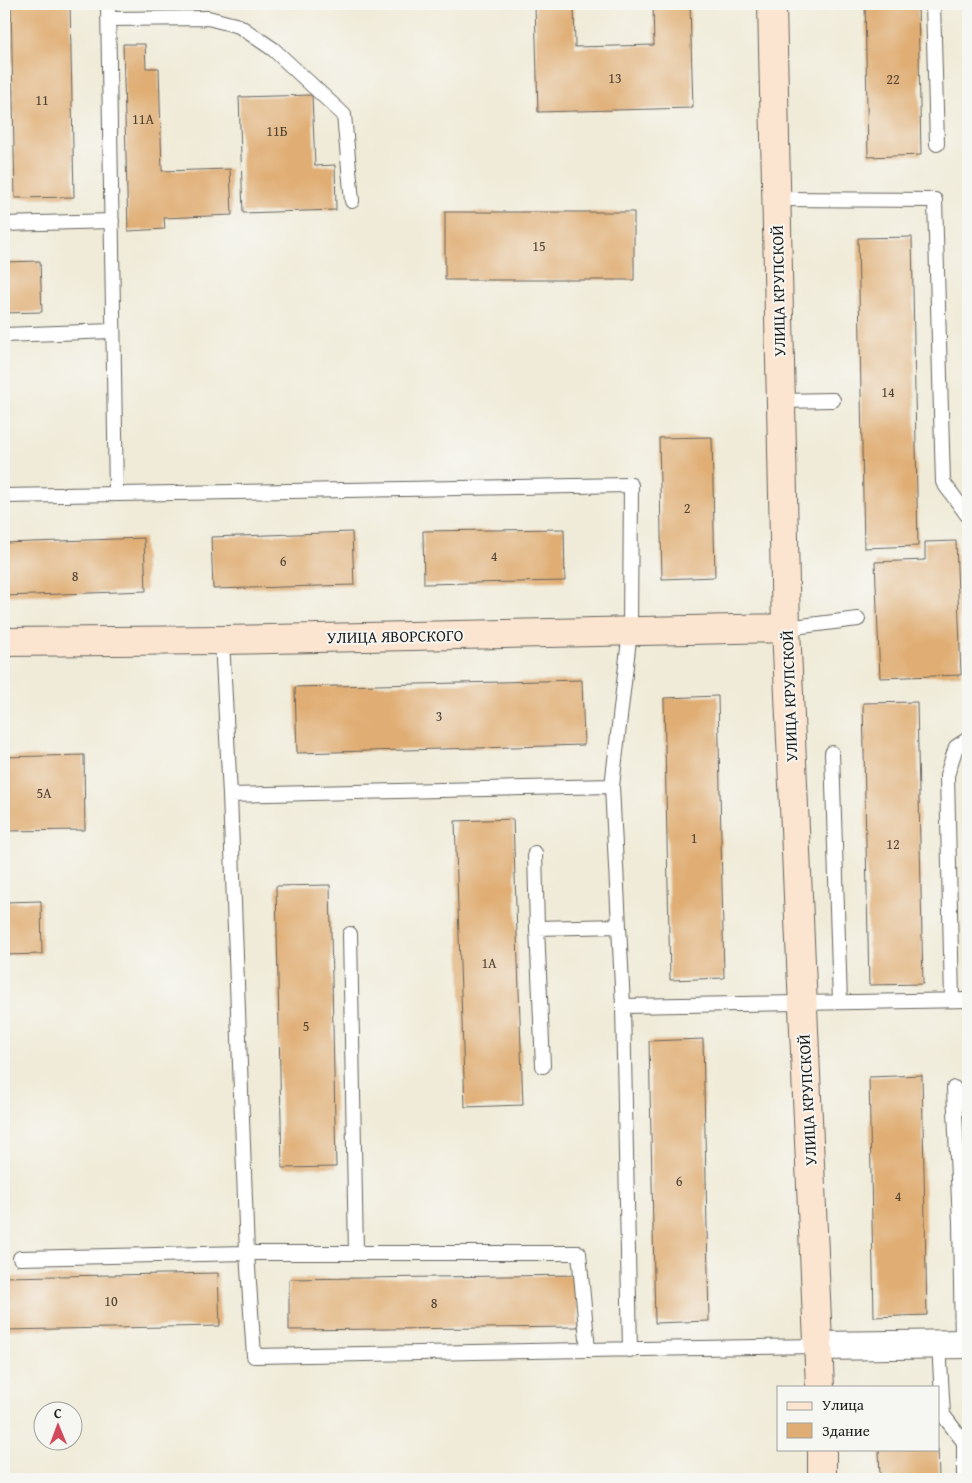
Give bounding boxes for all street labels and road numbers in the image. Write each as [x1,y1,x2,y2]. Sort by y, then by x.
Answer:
street label: УЛИЦА КРУПСКОЙ [765,225,791,357]
street label: УЛИЦА ЯВОРСКОГО [326,623,464,649]
street label: УЛИЦА КРУПСКОЙ [775,630,803,762]
street label: УЛИЦА КРУПСКОЙ [792,1033,822,1166]

